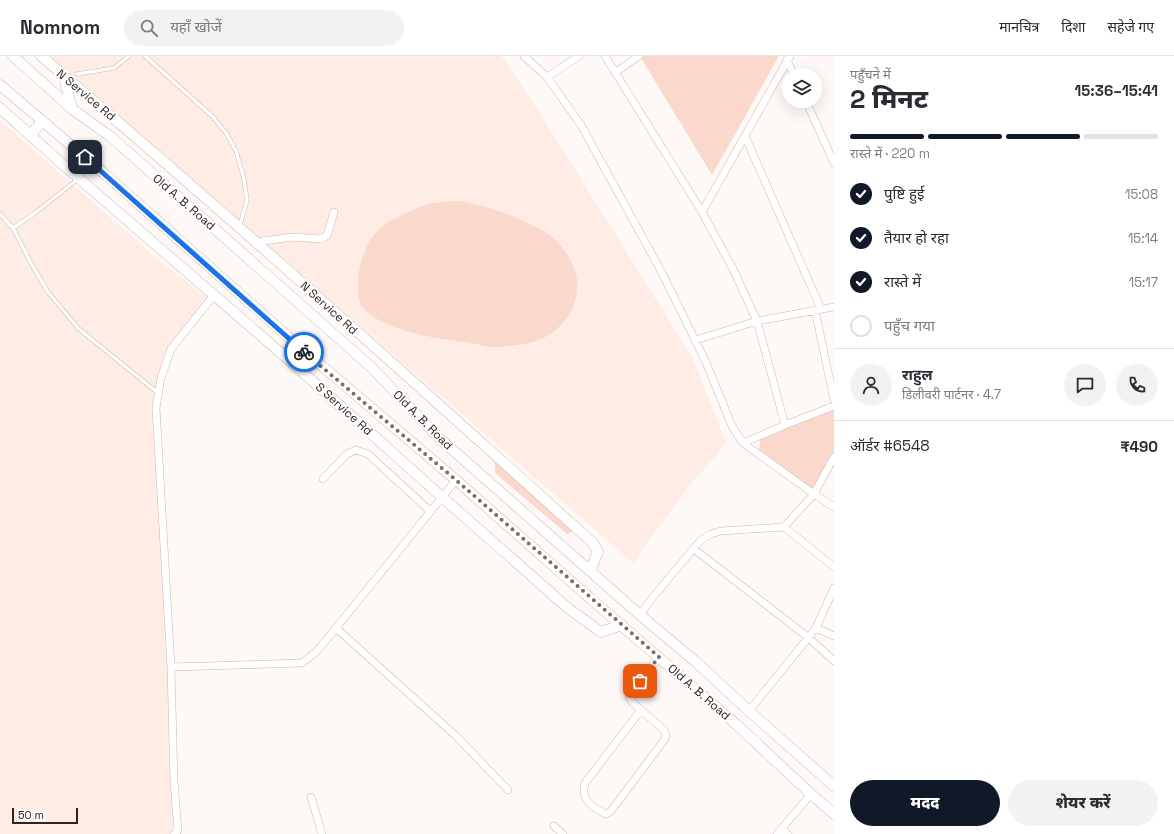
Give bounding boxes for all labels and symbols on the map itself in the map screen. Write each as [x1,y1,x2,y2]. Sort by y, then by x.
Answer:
street label: N Service Rd [53,66,119,124]
pin [68,140,102,174]
street label: Old A. B. Road [149,170,219,234]
street label: N Service Rd [297,278,361,338]
courier [284,332,324,372]
street label: S Service Rd [312,379,376,439]
street label: Old A. B. Road [390,387,456,453]
street label: Old A. B. Road [664,660,734,724]
pin [623,664,657,698]
scale bar [12,806,78,825]

